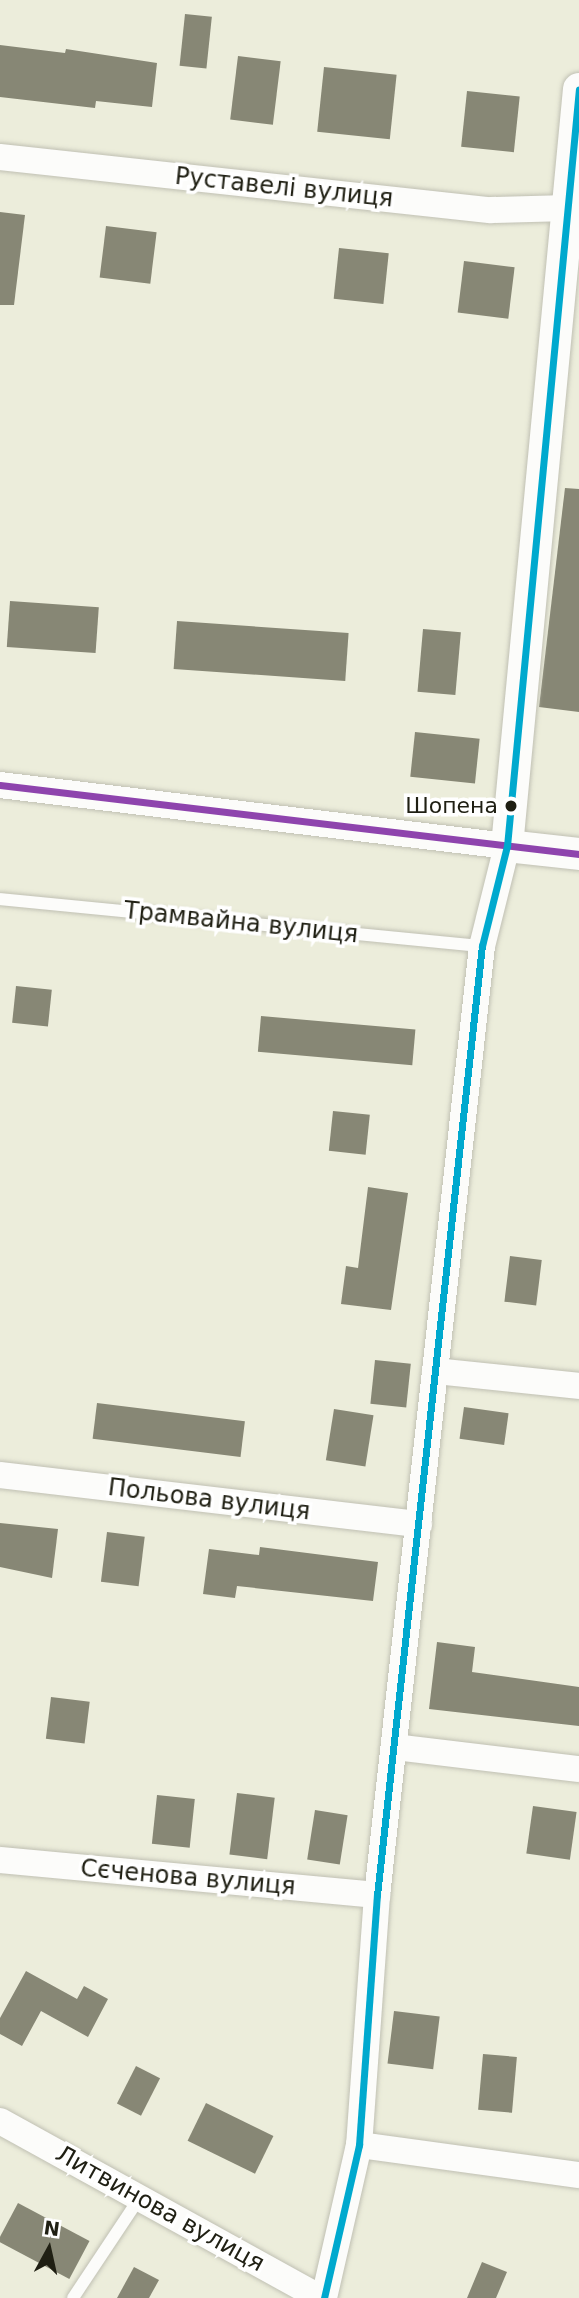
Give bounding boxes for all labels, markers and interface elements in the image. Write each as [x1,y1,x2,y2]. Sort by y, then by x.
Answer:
street label: Руставелі вулиця [174,162,394,214]
place label: Шопена [405,793,498,819]
marker: Шопена [504,799,518,813]
street label: Трамвайна вулиця [123,896,359,950]
street label: Польова вулиця [106,1473,312,1527]
street label: Сєченова вулиця [79,1854,297,1902]
street label: Литвинова вулиця [51,2140,269,2278]
north arrow [14,2214,84,2284]
text: N [43,2216,61,2240]

